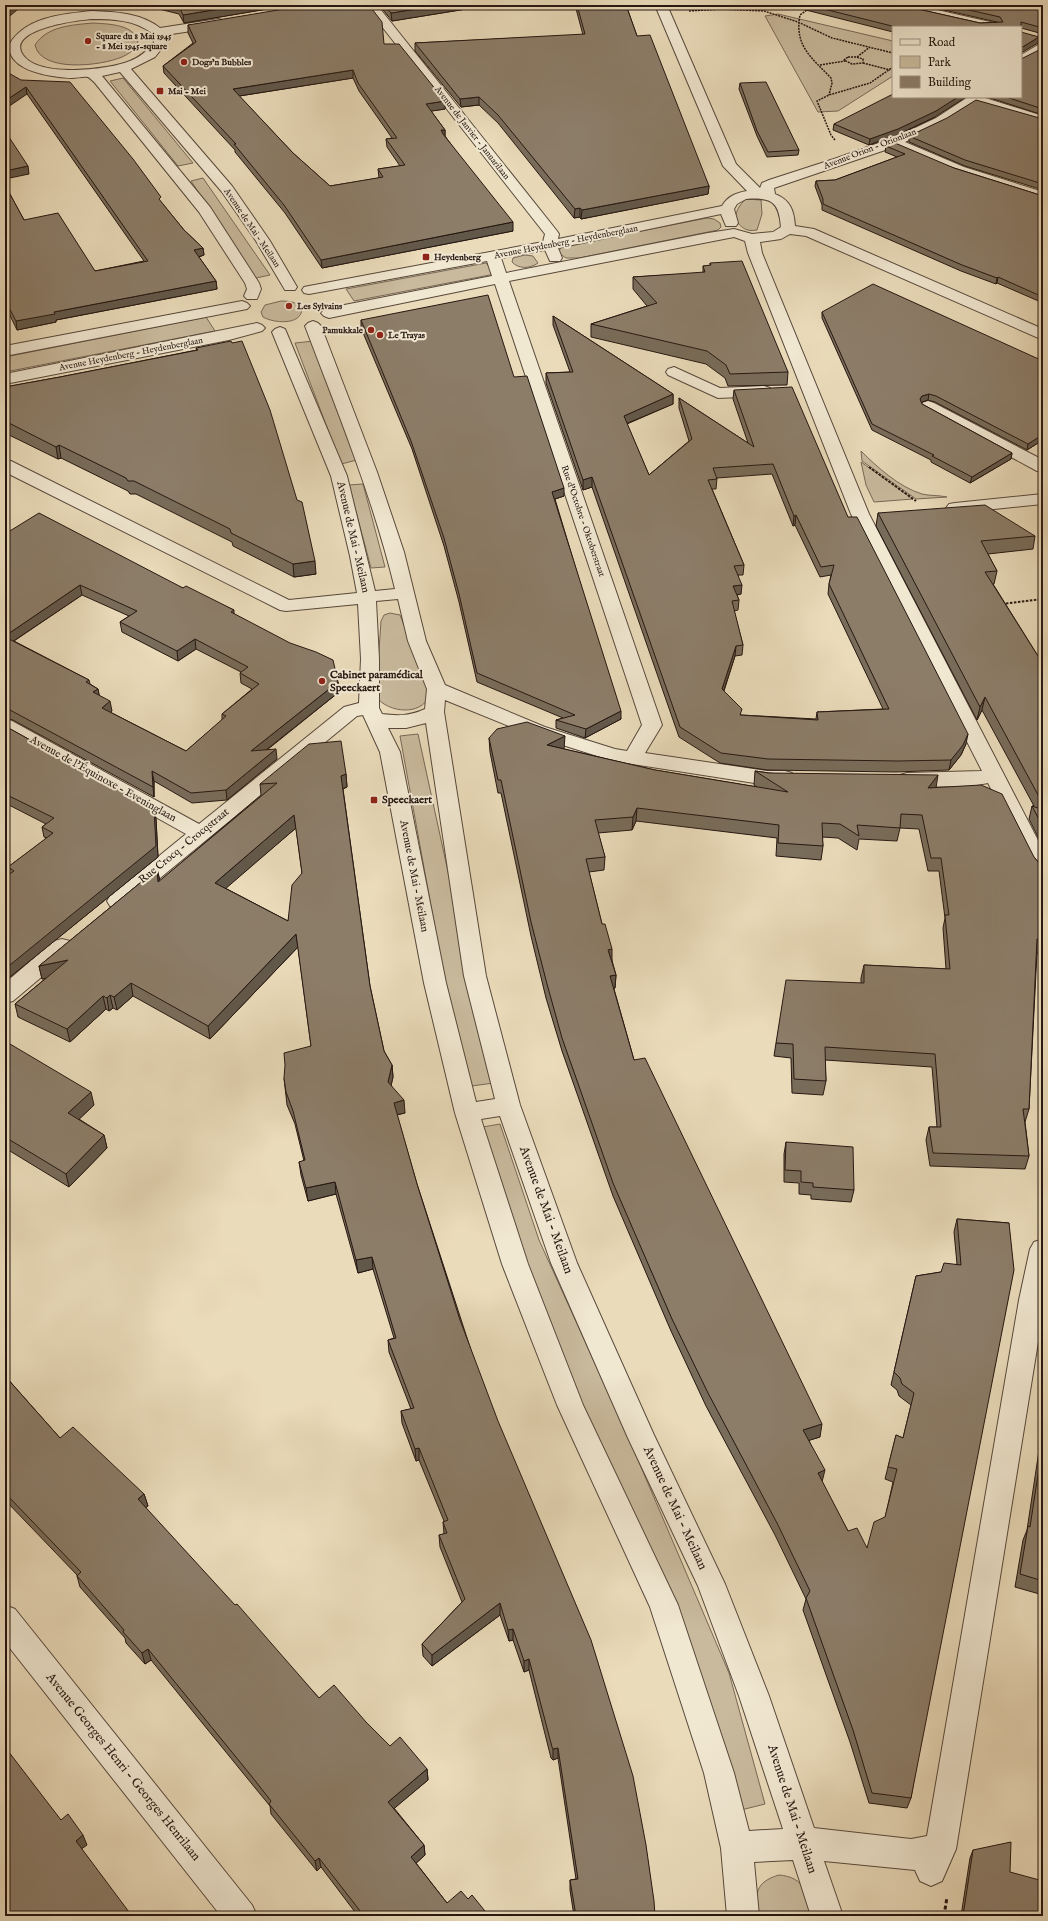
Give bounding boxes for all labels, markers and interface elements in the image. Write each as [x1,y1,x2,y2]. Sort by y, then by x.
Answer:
legend [892,26,1022,98]
place label: Square du 8 Mai 1945 - 8 Mei 1945-square [96,31,172,52]
text: Road [928,35,956,50]
marker: Square du 8 Mai 1945 - 8 Mei 1945-square [83,36,93,46]
text: Park [928,55,951,70]
marker: Dogs'n Bubbles [179,57,189,67]
place label: Dogs'n Bubbles [192,57,252,68]
text: Building [928,75,972,90]
street label: Avenue de Janvier - Januarilaan [431,83,512,182]
marker: Mai - Mei [155,86,165,96]
place label: Mai - Mei [168,86,206,97]
street label: Avenue Orion - Orionlaan [821,126,918,172]
street label: Avenue de Mai - Meilaan [221,185,283,270]
street label: Avenue Heydenberg - Heydenberglaan [492,223,639,262]
marker: Heydenberg [421,252,431,262]
place label: Heydenberg [434,252,482,263]
marker: Les Sylvains [284,301,294,311]
place label: Les Sylvains [296,301,343,312]
place label: Pamukkale [322,325,364,336]
marker: Pamukkale [366,325,376,335]
marker: Le Trayas [375,330,385,340]
place label: Le Trayas [387,330,426,341]
street label: Avenue Heydenberg - Heydenberglaan [57,335,204,374]
street label: Rue d'Octobre - Oktoberstraat [559,464,607,578]
street label: Avenue de Mai - Meilaan [333,479,373,594]
place label: Cabinet paramédical Speeckaert [330,668,424,695]
marker: Cabinet paramédical Speeckaert [317,676,327,686]
street label: Avenue de l'Équinoxe - Eveninglaan [26,732,179,825]
place label: Speeckaert [382,793,432,807]
marker: Speeckaert [369,795,379,805]
street label: Rue Crocq - Crocqstraat [136,805,232,887]
street label: Avenue de Mai - Meilaan [396,818,432,933]
street label: Avenue de Mai - Meilaan [515,1143,577,1276]
street label: Avenue de Mai - Meilaan [638,1443,711,1573]
street label: Avenue Georges Henri - Georges Henrilaan [41,1669,204,1865]
street label: Avenue de Mai - Meilaan [763,1741,821,1876]

